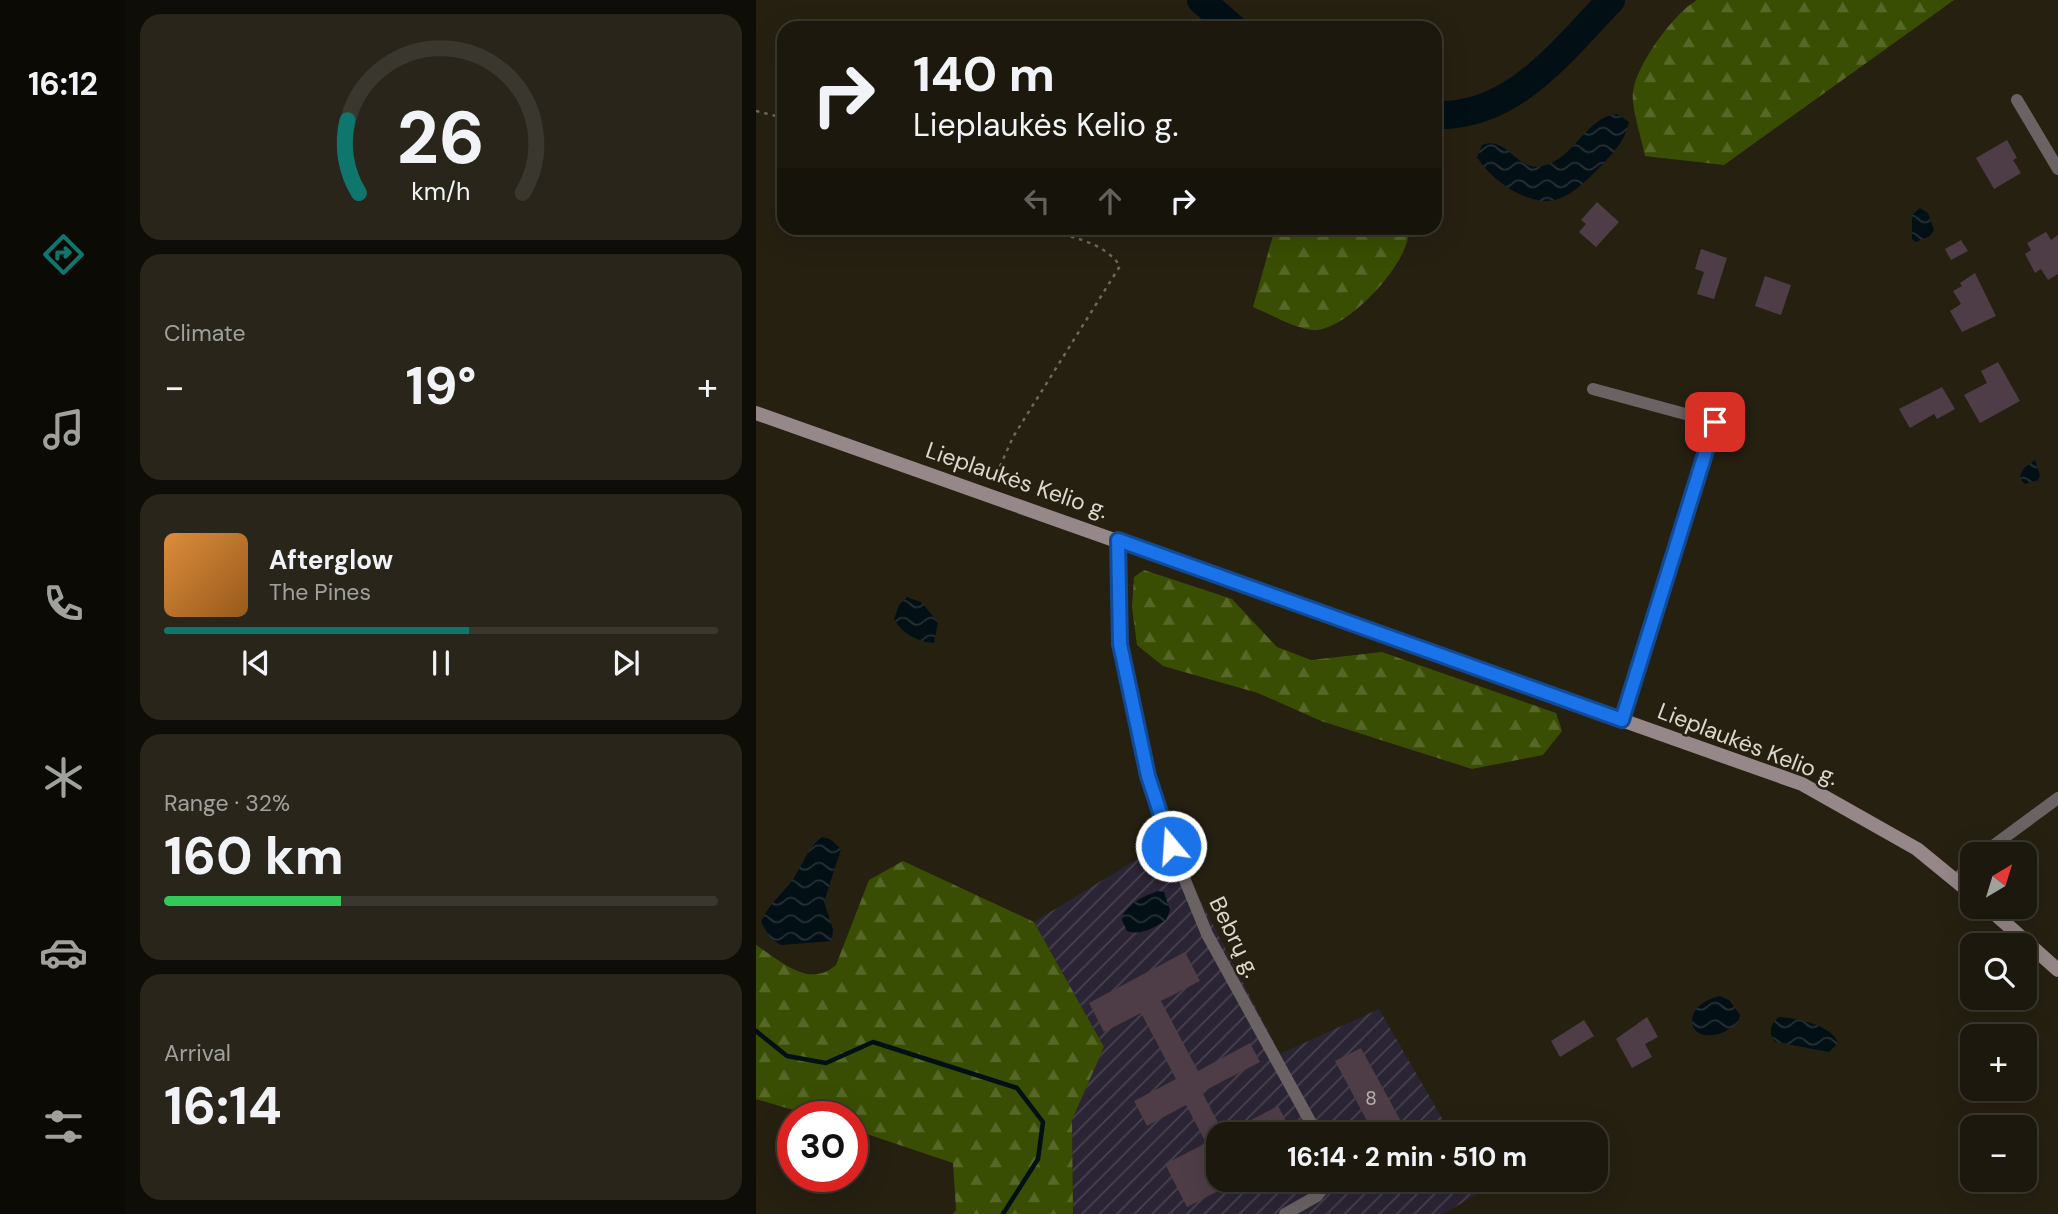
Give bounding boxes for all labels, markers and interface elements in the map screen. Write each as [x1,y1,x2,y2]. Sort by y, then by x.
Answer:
text: 140 m [913,42,1055,106]
icon: right [798,49,889,140]
text: 16:12 [28,63,98,105]
text: 26 [397,91,485,186]
text: Lieplaukės Kelio g. [913,104,1179,146]
text: km/h [411,175,471,208]
icon: left [1018,182,1056,220]
icon: ahead [1091,182,1129,220]
icon: right [1164,182,1202,220]
icon: directions [39,230,88,279]
text: Climate [164,318,246,348]
text: 19° [406,352,476,420]
text: − [164,362,185,412]
text: + [697,362,718,412]
pin [1685,392,1745,452]
icon: arrive [1696,403,1734,441]
icon: music [39,405,88,454]
street label: Lieplaukės Kelio g. [922,435,1112,525]
text: Afterglow [269,543,393,577]
text: The Pines [269,577,371,607]
icon: phone [39,579,88,628]
icon: previous [237,644,275,682]
icon: pause [422,644,460,682]
icon: next [607,644,645,682]
street label: Lieplaukės Kelio g. [1653,696,1843,792]
icon: climate [39,753,88,802]
text: Range · 32% [164,788,290,818]
position arrow [1134,809,1208,883]
text: 160 km [164,822,344,890]
north arrow [1960,842,2037,919]
map controls [1960,842,2037,1192]
street label: Bebrų g. [1203,892,1267,982]
icon: car [39,928,88,977]
button: search [1960,933,2037,1010]
button: + [1960,1024,2037,1101]
text: Arrival [164,1038,231,1068]
text: 16:14 [164,1072,282,1140]
house number: 8 [1365,1086,1377,1111]
speed limit sign: 30 [777,1101,868,1192]
icon: filters [39,1102,88,1151]
button: − [1960,1115,2037,1192]
text: 16:14 · 2 min · 510 m [1287,1140,1527,1174]

